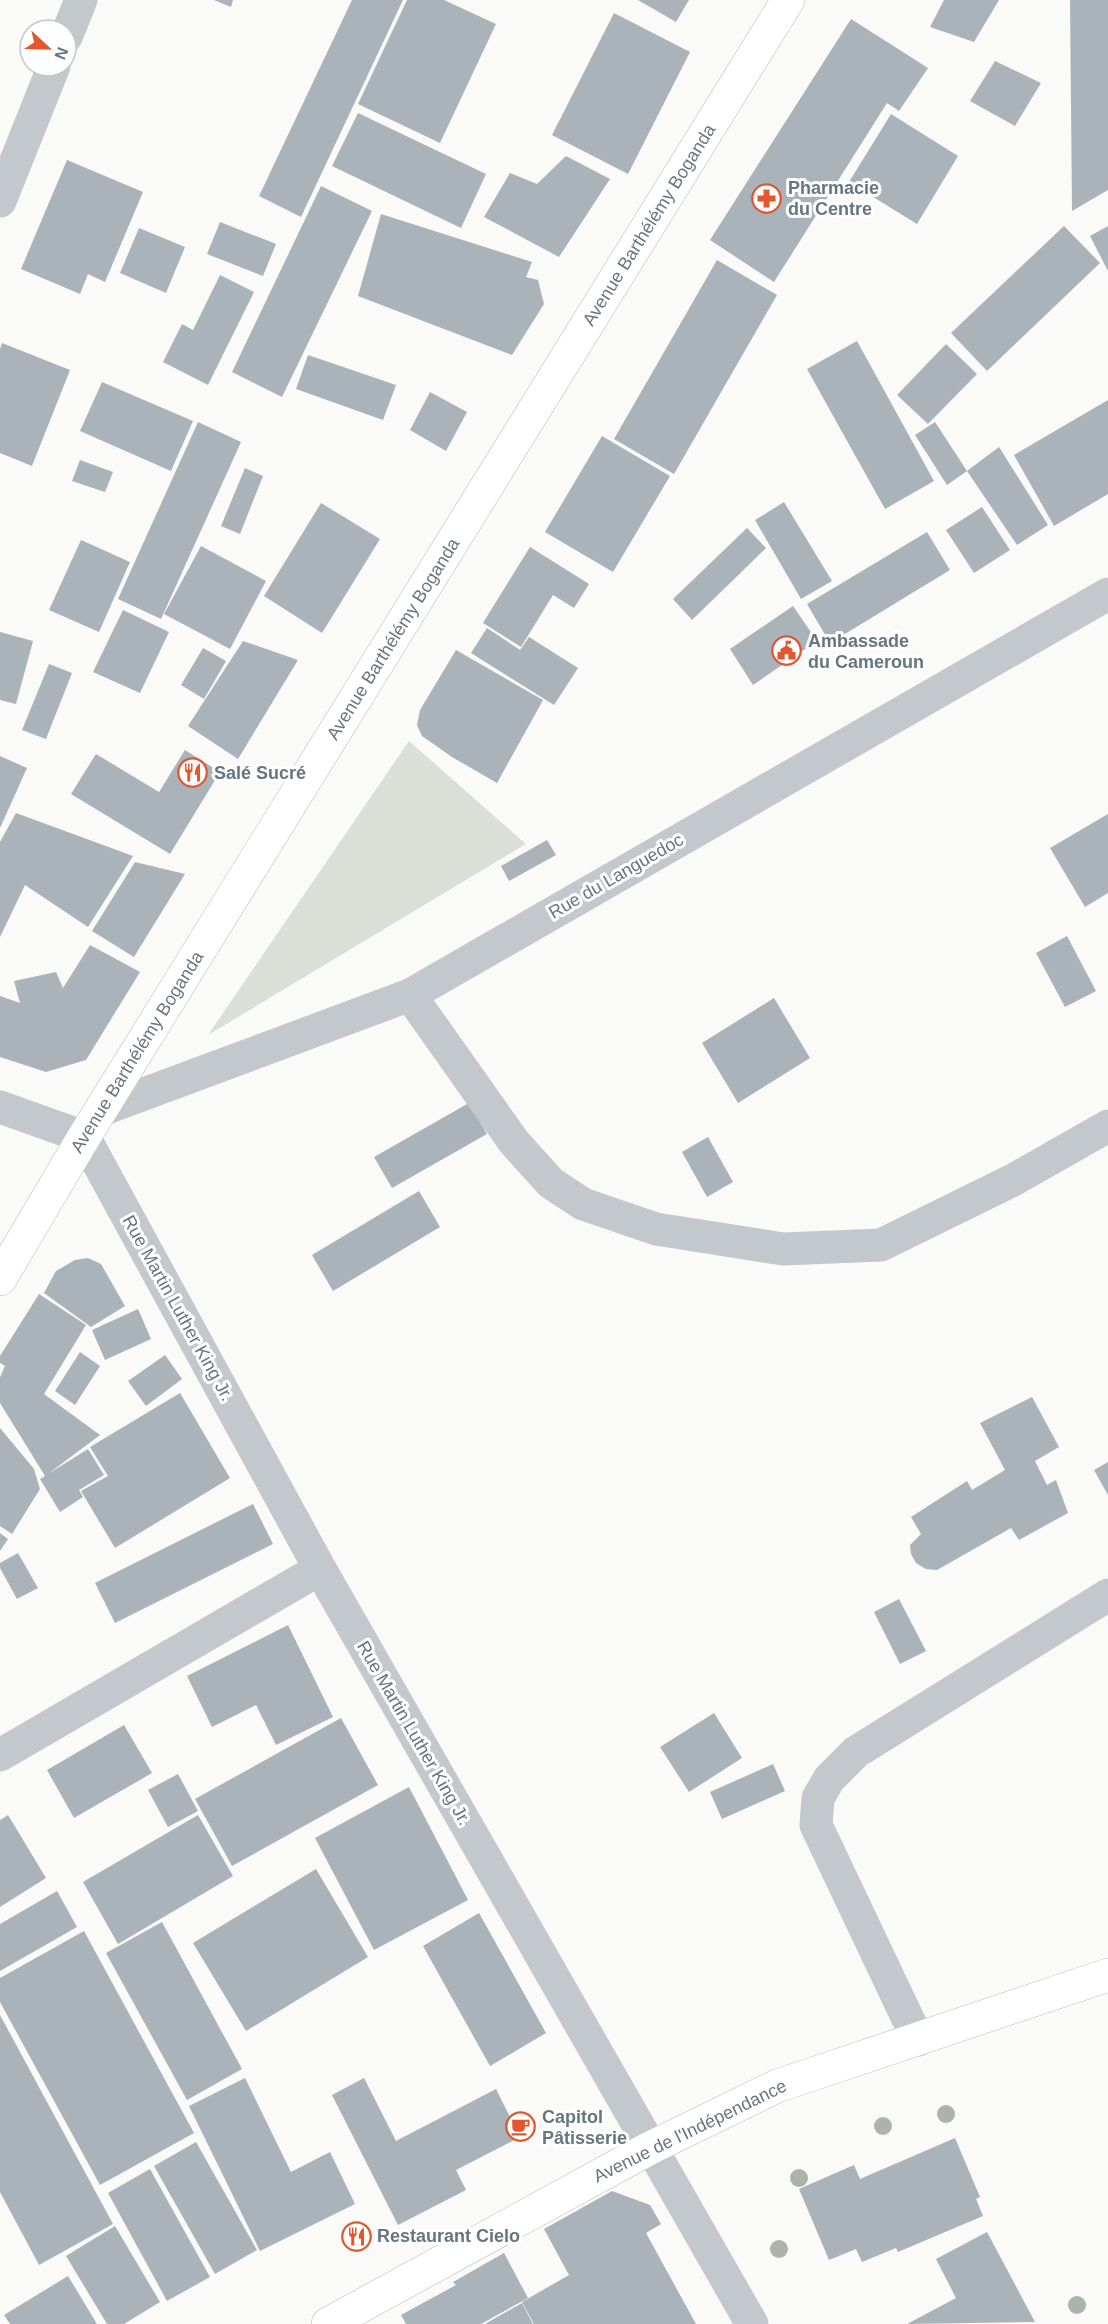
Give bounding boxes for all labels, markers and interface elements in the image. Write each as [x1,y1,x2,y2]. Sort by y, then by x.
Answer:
north arrow [18,18,78,78]
text: N [51,45,71,62]
street label: Avenue Barthélémy Boganda [579,120,720,329]
place label: Pharmacie du Centre [788,178,879,219]
pharmacy icon: Pharmacie du Centre [751,182,783,214]
street label: Avenue Barthélémy Boganda [323,534,464,743]
place label: Ambassade du Cameroun [808,631,924,672]
public building icon: Ambassade du Cameroun [771,635,803,667]
restaurant icon: Salé Sucré [177,757,209,789]
place label: Salé Sucré [214,763,306,783]
street label: Rue du Languedoc [545,829,687,923]
street label: Avenue Barthélémy Boganda [67,947,208,1156]
street label: Rue Martin Luther King Jr. [119,1212,237,1404]
street label: Rue Martin Luther King Jr. [353,1637,475,1829]
street label: Avenue de l'Indépendance [590,2075,790,2187]
place label: Capitol Pâtisserie [542,2107,627,2148]
cafe icon: Capitol Pâtisserie [505,2111,537,2143]
restaurant icon: Restaurant Cielo [340,2220,372,2252]
place label: Restaurant Cielo [377,2226,520,2246]

